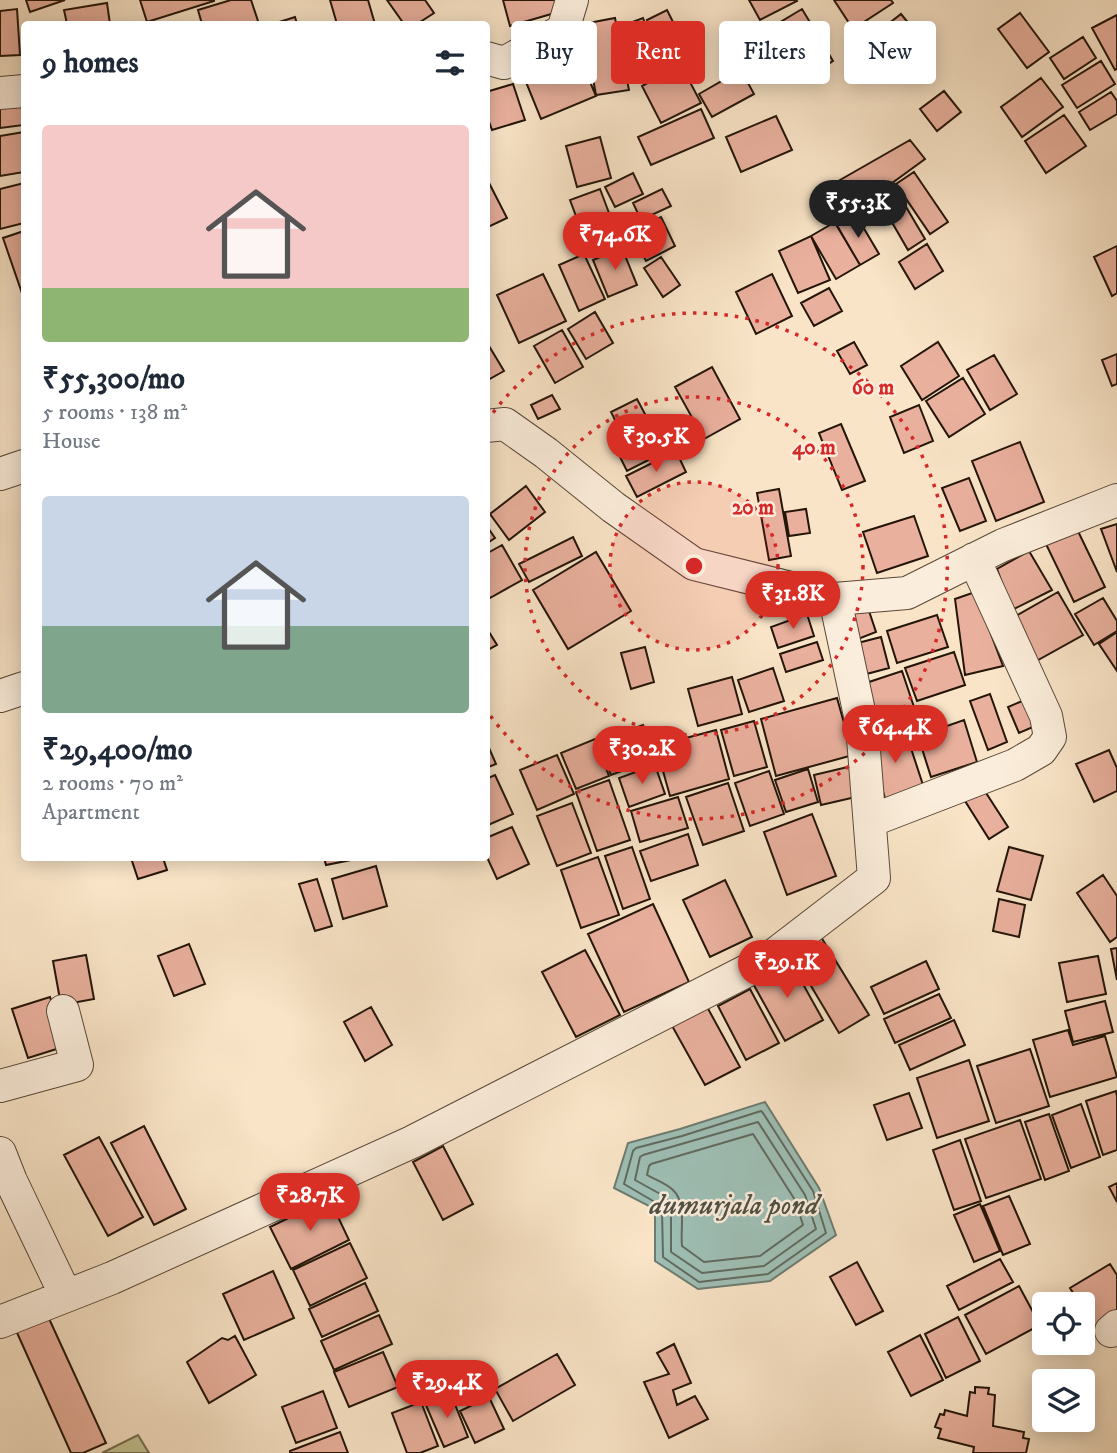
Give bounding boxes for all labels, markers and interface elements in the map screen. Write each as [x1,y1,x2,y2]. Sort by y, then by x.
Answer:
chip: Buy [511,21,597,84]
chip: Rent [611,21,705,84]
chip: Filters [719,21,830,84]
chip: New [844,21,936,84]
icon: filters [431,44,469,82]
text: 9 homes [42,45,139,82]
icon: home [193,171,319,297]
pin: ₹55.3K [801,180,915,240]
text: ₹55.3K [825,188,891,217]
pin: ₹74.6K [558,212,672,272]
text: ₹74.6K [579,220,651,249]
text: ₹55,300/mo [42,361,185,398]
text: 60 m [852,375,894,401]
text: 5 rooms · 138 m² [42,398,187,427]
pin: ₹30.5K [599,414,713,474]
text: ₹30.5K [623,422,689,451]
text: House [42,427,100,456]
text: 40 m [792,435,836,461]
text: 20 m [732,495,774,521]
icon: home [193,542,319,668]
centre of rings [682,554,706,578]
pin: ₹31.8K [736,572,850,631]
text: ₹31.8K [761,579,825,608]
pin: ₹64.4K [838,706,952,765]
text: ₹64.4K [858,713,932,742]
pin: ₹30.2K [585,726,699,786]
text: ₹29,400/mo [42,732,192,769]
text: ₹30.2K [608,734,676,763]
text: 2 rooms · 70 m² [42,769,183,798]
text: Apartment [42,798,140,827]
pin: ₹29.1K [730,940,844,1000]
text: ₹29.1K [754,948,820,977]
pin: ₹28.7K [253,1174,367,1233]
text: ₹28.7K [276,1181,344,1210]
water label: dumurjala pond [648,1188,822,1223]
map controls [1032,1292,1095,1432]
button: locate [1032,1292,1095,1355]
pin: ₹29.4K [390,1360,504,1420]
text: ₹29.4K [411,1368,483,1397]
button: layers [1032,1369,1095,1432]

